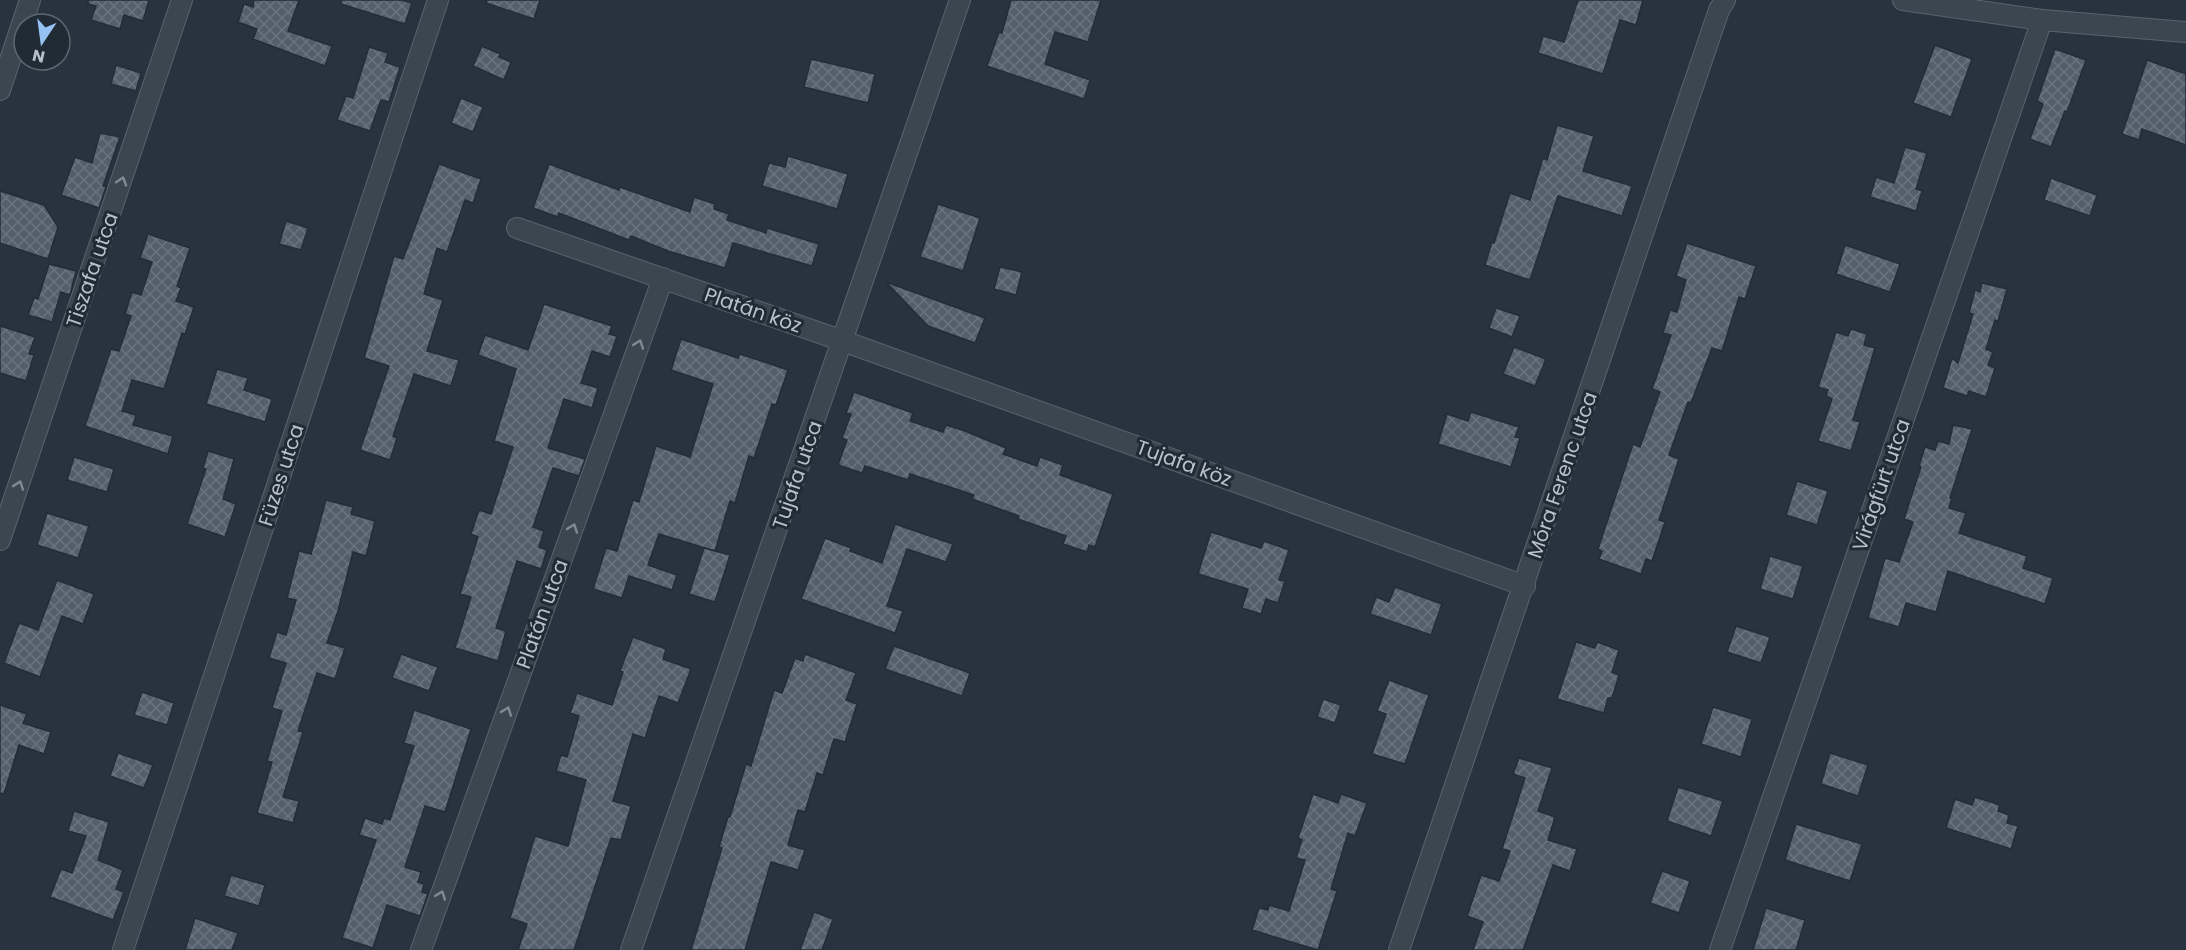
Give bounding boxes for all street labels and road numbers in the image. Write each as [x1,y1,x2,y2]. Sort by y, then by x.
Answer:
street label: Tiszafa utca [59,209,125,331]
street label: Platán köz [701,280,805,340]
street label: Móra Ferenc utca [1520,388,1604,562]
street label: Virágfürt utca [1845,415,1917,555]
street label: Tujafa utca [765,417,829,533]
street label: Füzes utca [251,420,311,530]
street label: Tujafa köz [1132,433,1236,493]
street label: Platán utca [509,555,575,673]

